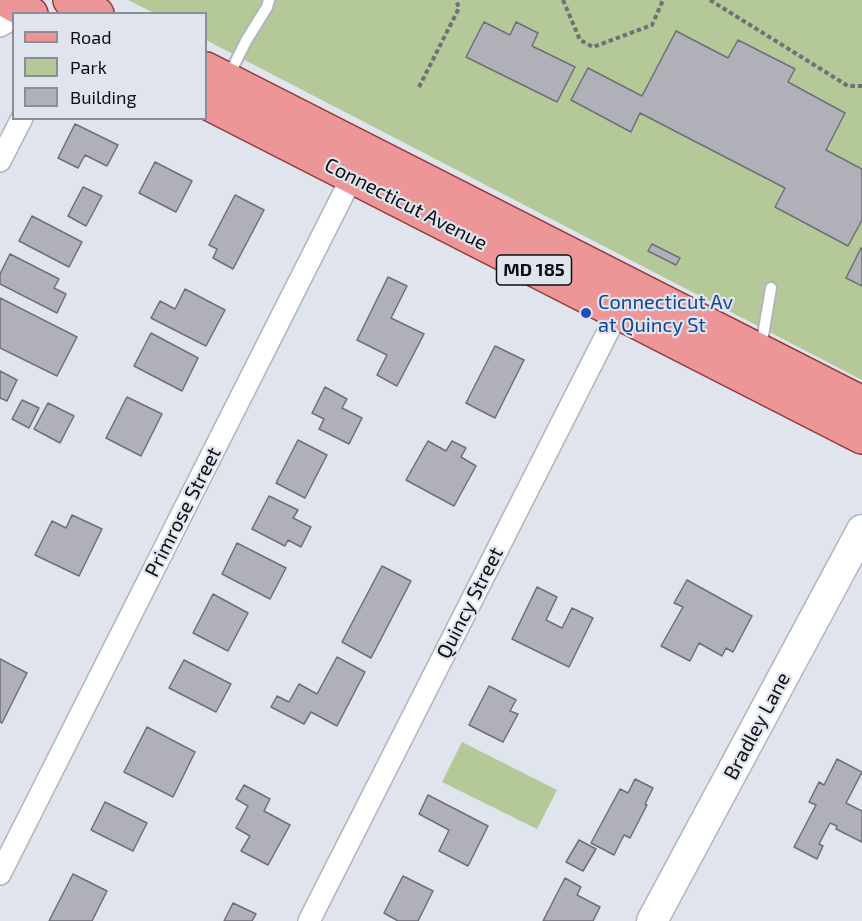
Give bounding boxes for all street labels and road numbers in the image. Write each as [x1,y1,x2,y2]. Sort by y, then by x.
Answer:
street label: Connecticut Avenue [321,153,491,255]
road number: MD 185 [496,255,572,285]
street label: Primrose Street [140,443,226,581]
street label: Quincy Street [432,543,508,663]
street label: Bradley Lane [719,668,795,784]

